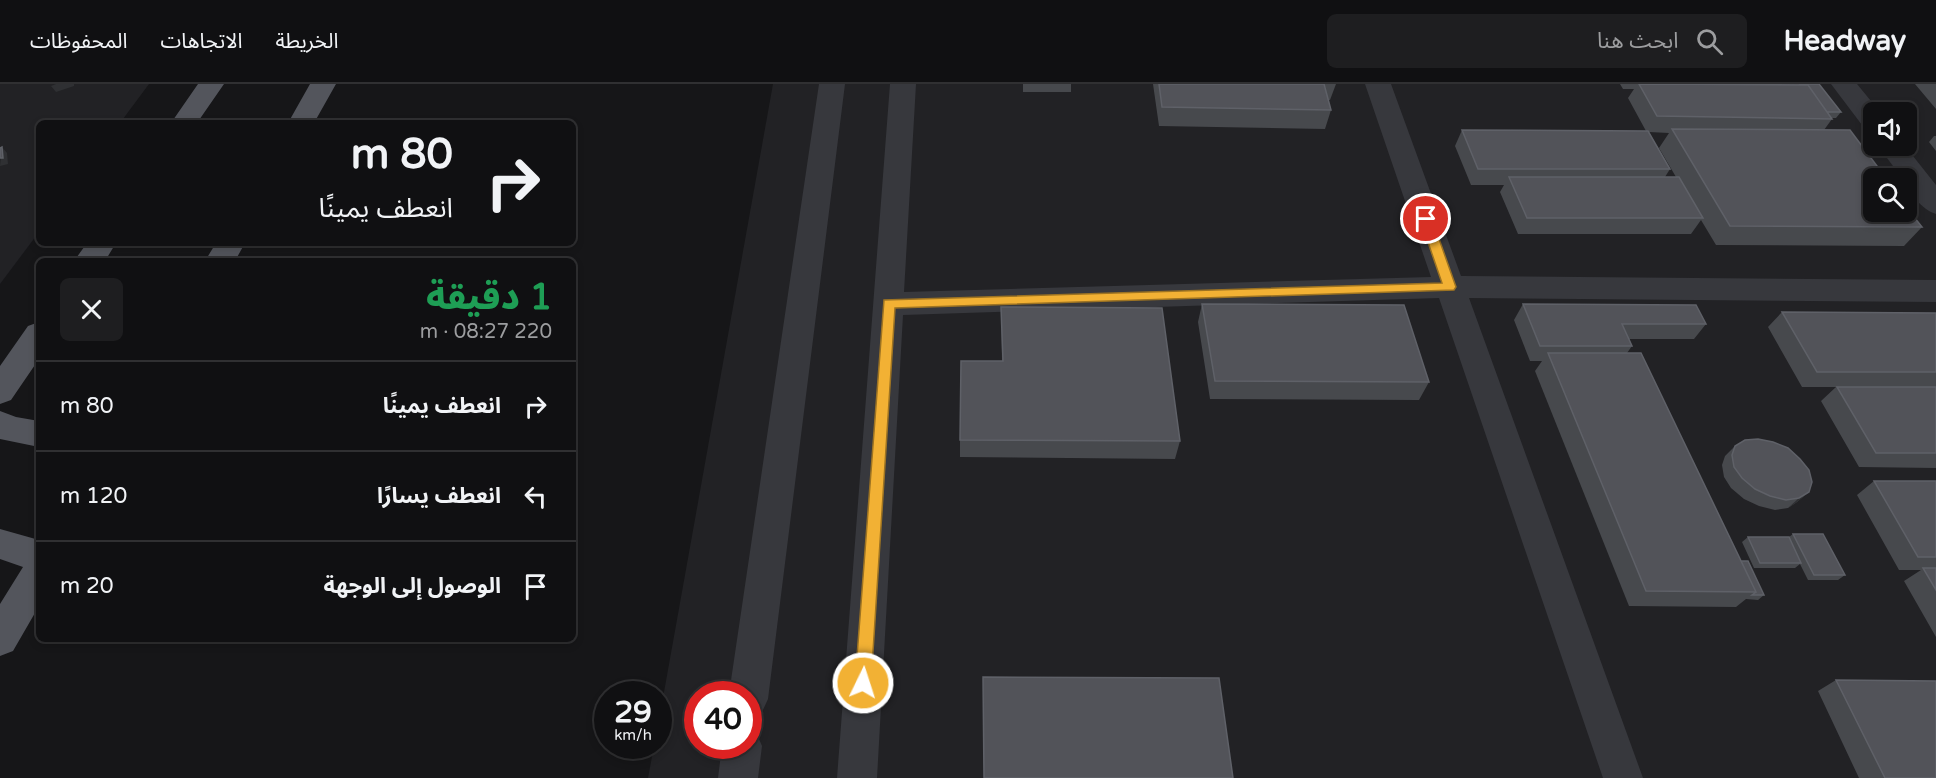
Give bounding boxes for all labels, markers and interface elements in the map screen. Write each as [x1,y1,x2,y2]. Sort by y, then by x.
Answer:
search box [1327,14,1747,68]
text: Headway [1783,24,1906,58]
icon: search [1693,25,1726,58]
text: ابحث هنا [1597,28,1678,54]
text: المحفوظات [30,29,127,54]
text: الاتجاهات [160,29,242,54]
text: الخريطة [275,29,338,54]
map controls [1863,102,1917,222]
button: sound [1863,102,1917,156]
text: 80 m [351,129,453,180]
icon: right [474,144,552,222]
button: search [1863,168,1917,222]
text: انعطف يمينًا [319,192,453,225]
pin [1400,193,1451,244]
icon: arrive [1409,202,1442,235]
text: 1 دقيقة [426,276,552,319]
button: close [60,278,123,341]
text: 220 m · 08:27 [420,320,552,344]
icon: right [519,390,552,423]
text: 80 m [60,393,114,419]
text: انعطف يمينًا [383,393,501,419]
icon: left [519,480,552,513]
text: 120 m [60,483,127,509]
text: انعطف يسارًا [377,483,501,509]
icon: arrive [519,570,552,603]
text: 20 m [60,573,114,599]
text: الوصول إلى الوجهة [323,573,501,599]
position arrow [831,651,895,715]
speed limit sign: 40 [684,681,762,759]
text: 29 [614,694,652,731]
text: km/h [614,726,652,744]

